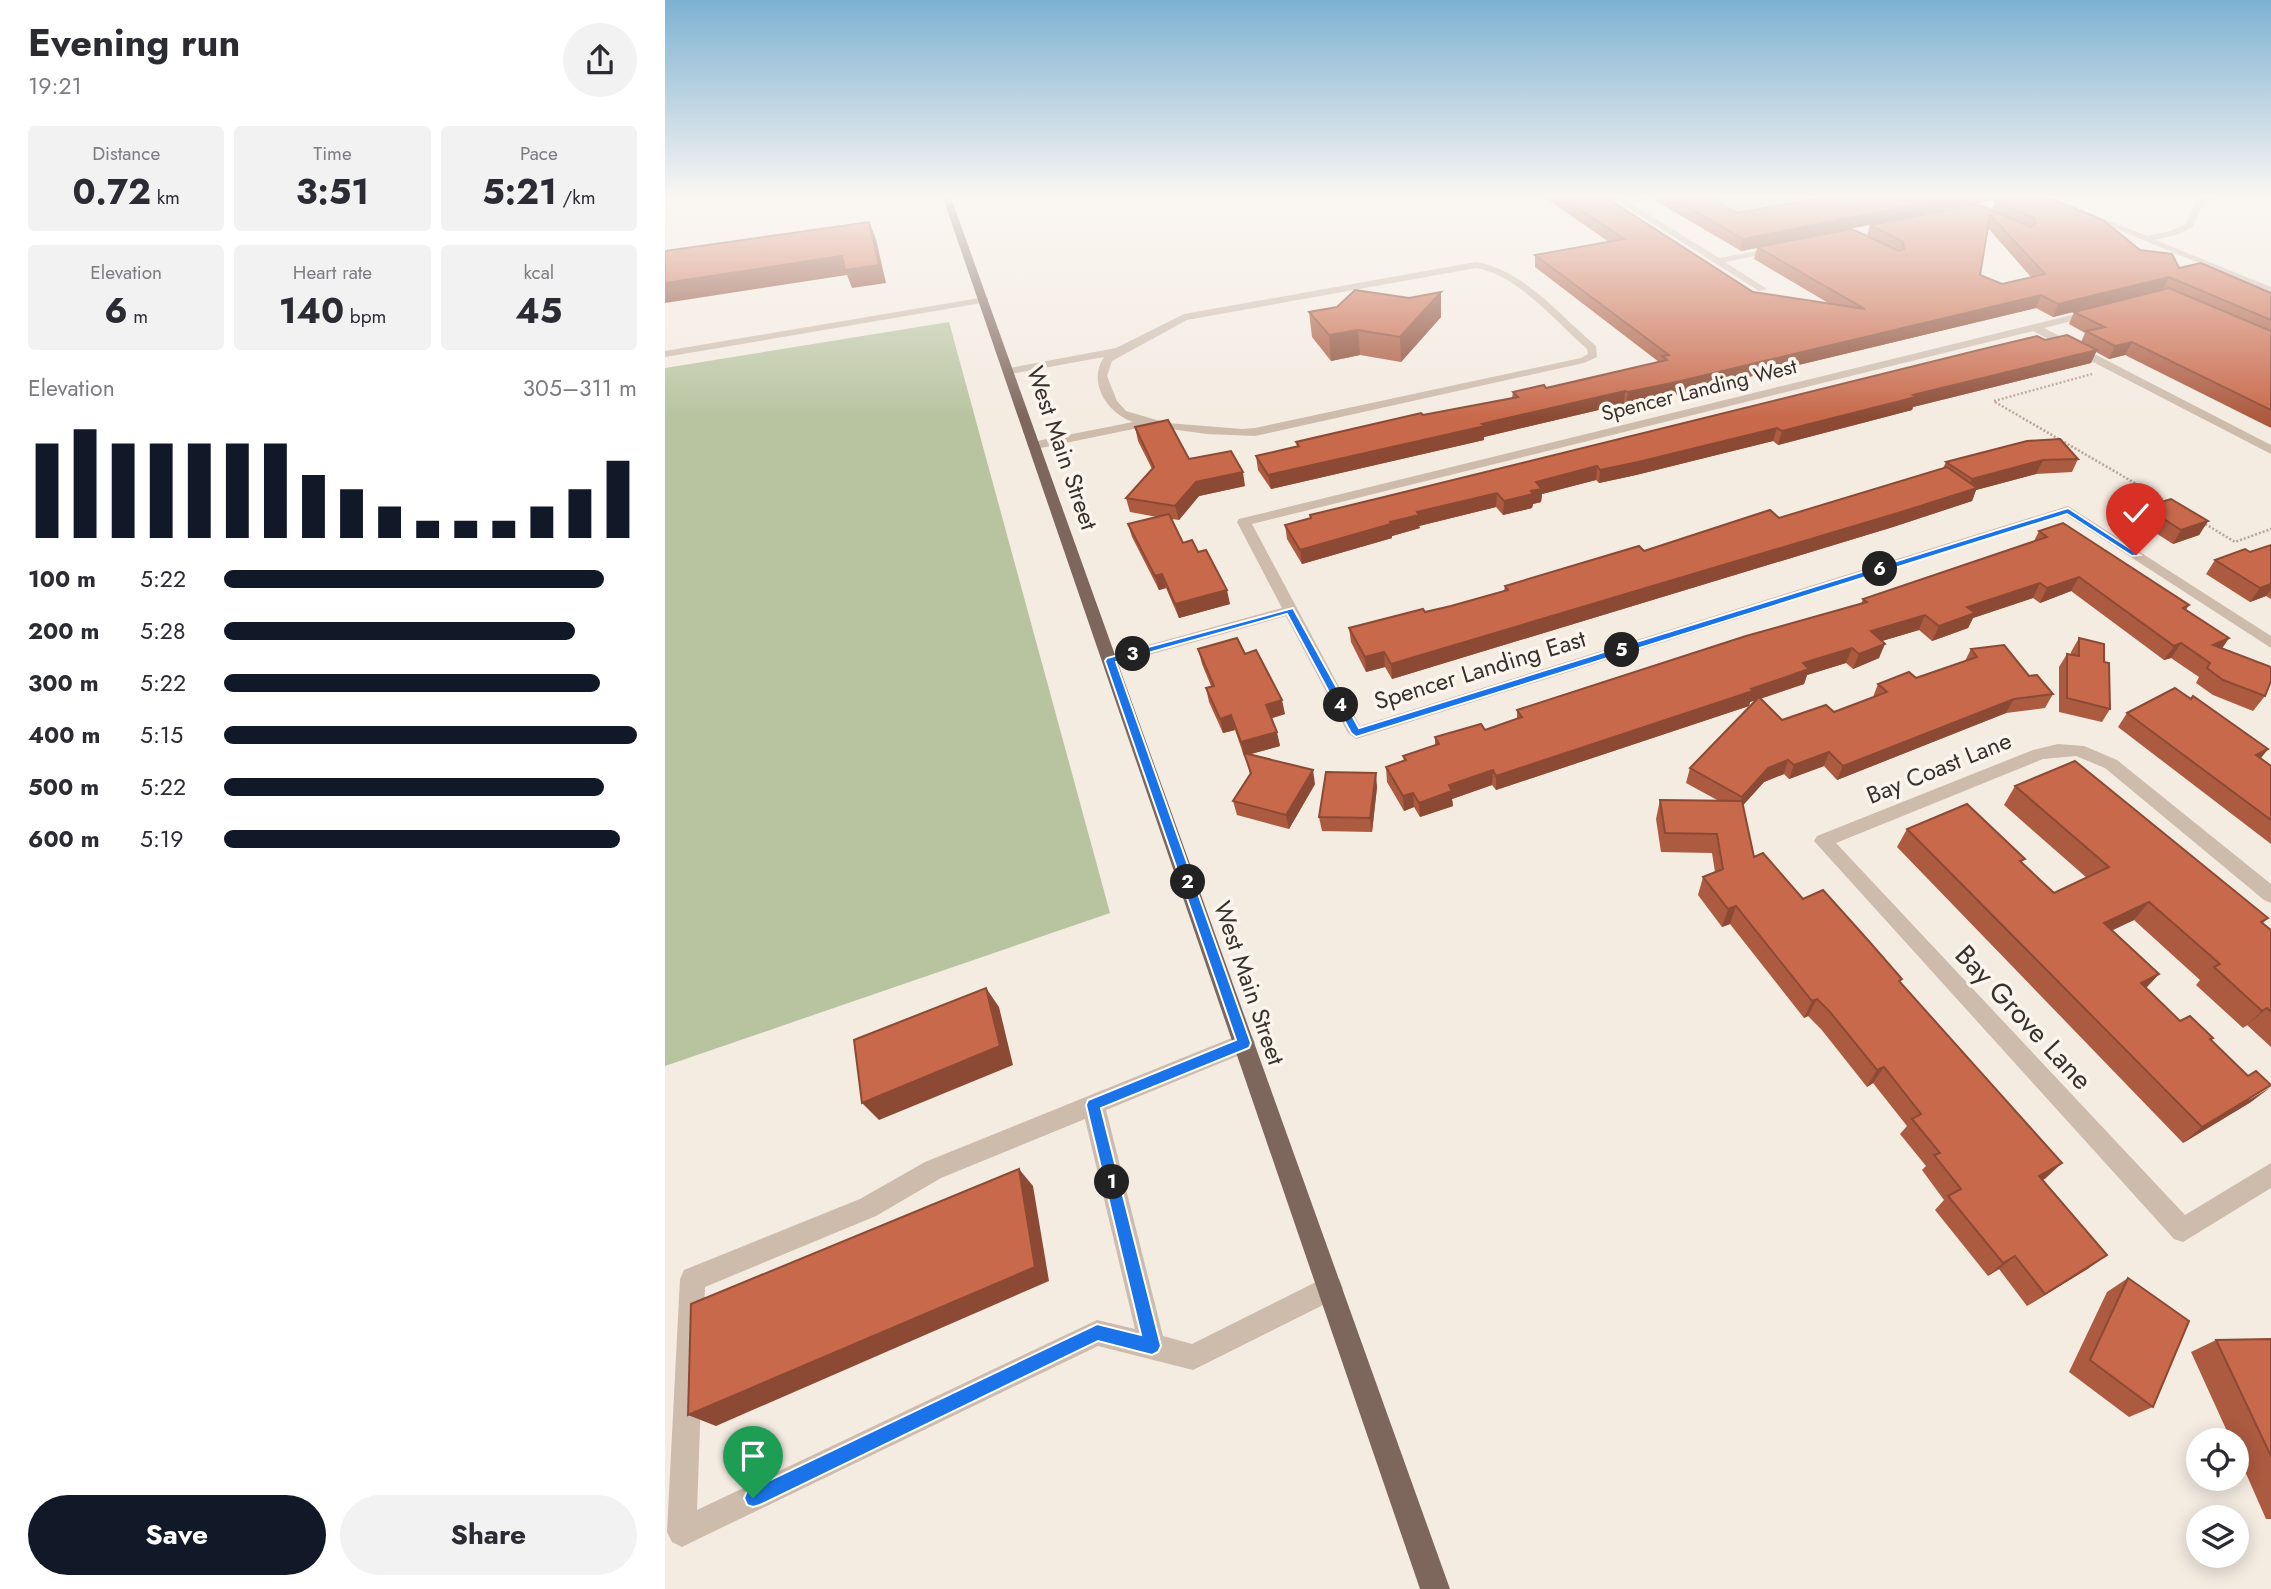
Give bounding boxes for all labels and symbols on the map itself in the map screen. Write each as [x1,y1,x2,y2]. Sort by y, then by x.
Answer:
street label: Spencer Landing West [1598,351,1800,429]
street label: West Main Street [1018,361,1107,535]
pin [2106,483,2166,555]
pin: 6 [1863,552,1897,586]
street label: Spencer Landing East [1370,621,1590,718]
pin: 5 [1605,632,1639,668]
pin: 3 [1115,636,1151,672]
pin: 4 [1323,688,1359,722]
street label: Bay Coast Lane [1861,723,2017,813]
pin: 2 [1170,864,1205,900]
street label: West Main Street [1205,896,1294,1070]
street label: Bay Grove Lane [1945,936,2102,1099]
pin: 1 [1095,1164,1129,1200]
pin [723,1426,783,1498]

